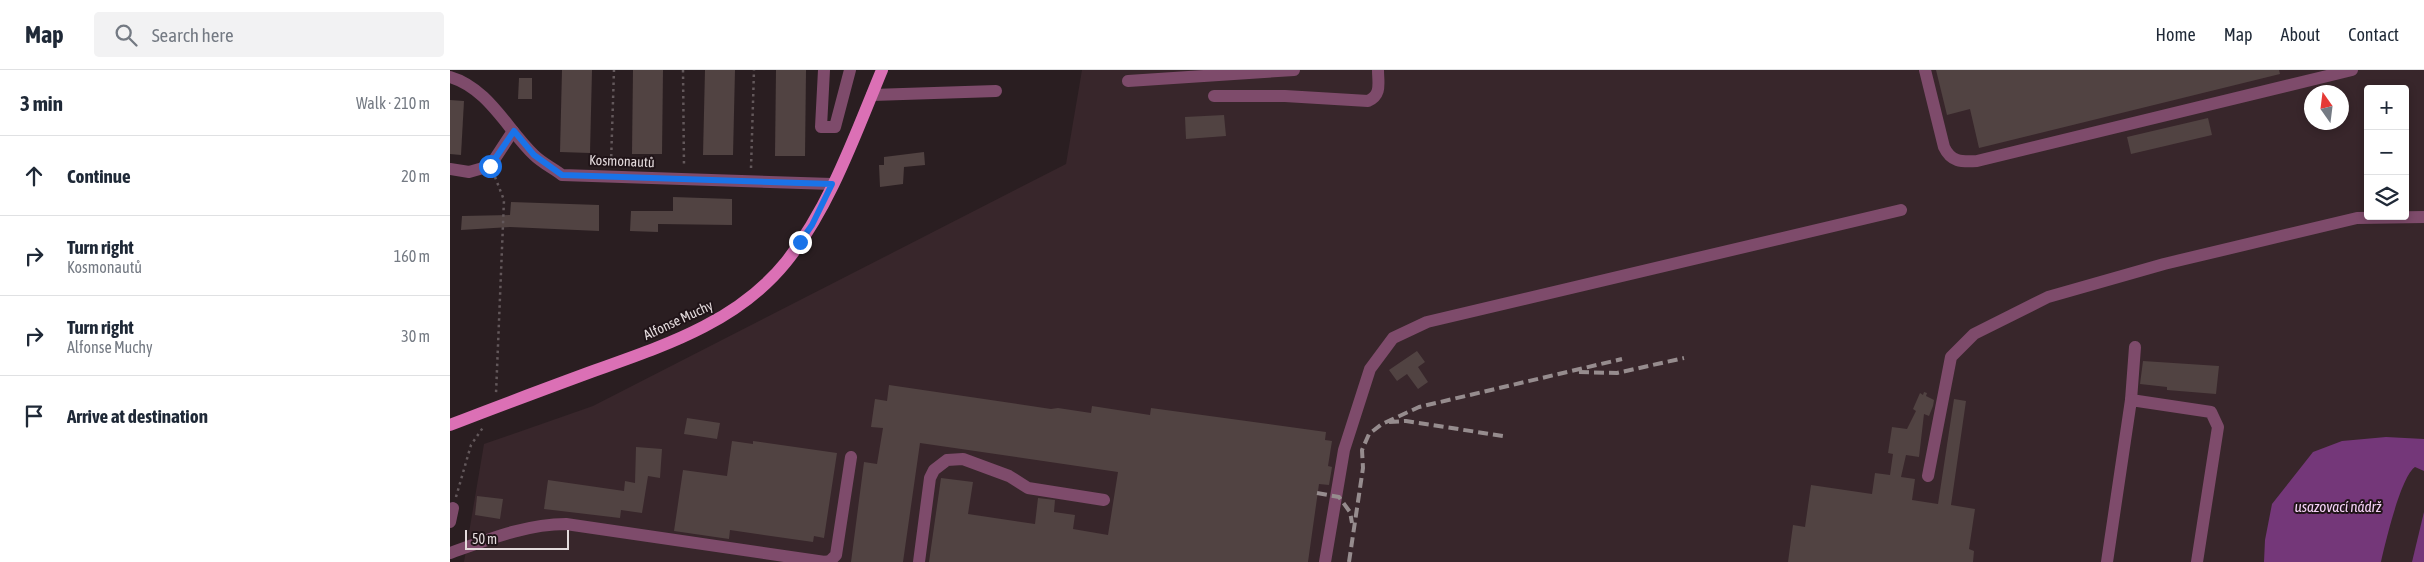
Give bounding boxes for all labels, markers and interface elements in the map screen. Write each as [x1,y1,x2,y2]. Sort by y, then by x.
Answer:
search box [94,12,444,57]
text: Map [25,21,64,48]
icon: search [112,21,140,49]
text: Search here [152,24,234,46]
text: Home [2156,24,2196,45]
text: Map [2224,24,2253,45]
text: About [2281,24,2320,45]
text: Contact [2348,24,2399,45]
north arrow [2304,85,2349,130]
map controls [2364,85,2409,220]
button: + [2364,85,2409,130]
text: 3 min [20,91,63,115]
text: Walk · 210 m [356,94,430,112]
button: − [2364,130,2409,175]
street label: Kosmonautů [589,152,655,170]
route start [479,155,502,178]
icon: ahead [20,162,48,190]
text: Continue [67,165,131,187]
text: 20 m [401,167,430,185]
button: layers [2364,175,2409,220]
route end [789,231,812,254]
text: Turn right [67,236,134,258]
icon: right [20,242,48,270]
text: 160 m [394,247,430,265]
text: Kosmonautů [67,258,142,276]
street label: Alfonse Muchy [641,297,716,343]
text: Turn right [67,316,134,338]
icon: right [20,322,48,350]
text: 30 m [401,327,430,345]
text: Alfonse Muchy [67,338,153,356]
icon: arrive [20,402,48,430]
text: Arrive at destination [67,405,208,427]
water label: usazovací nádrž [2295,498,2382,515]
scale bar [465,527,569,550]
text: 50 m [472,531,497,547]

